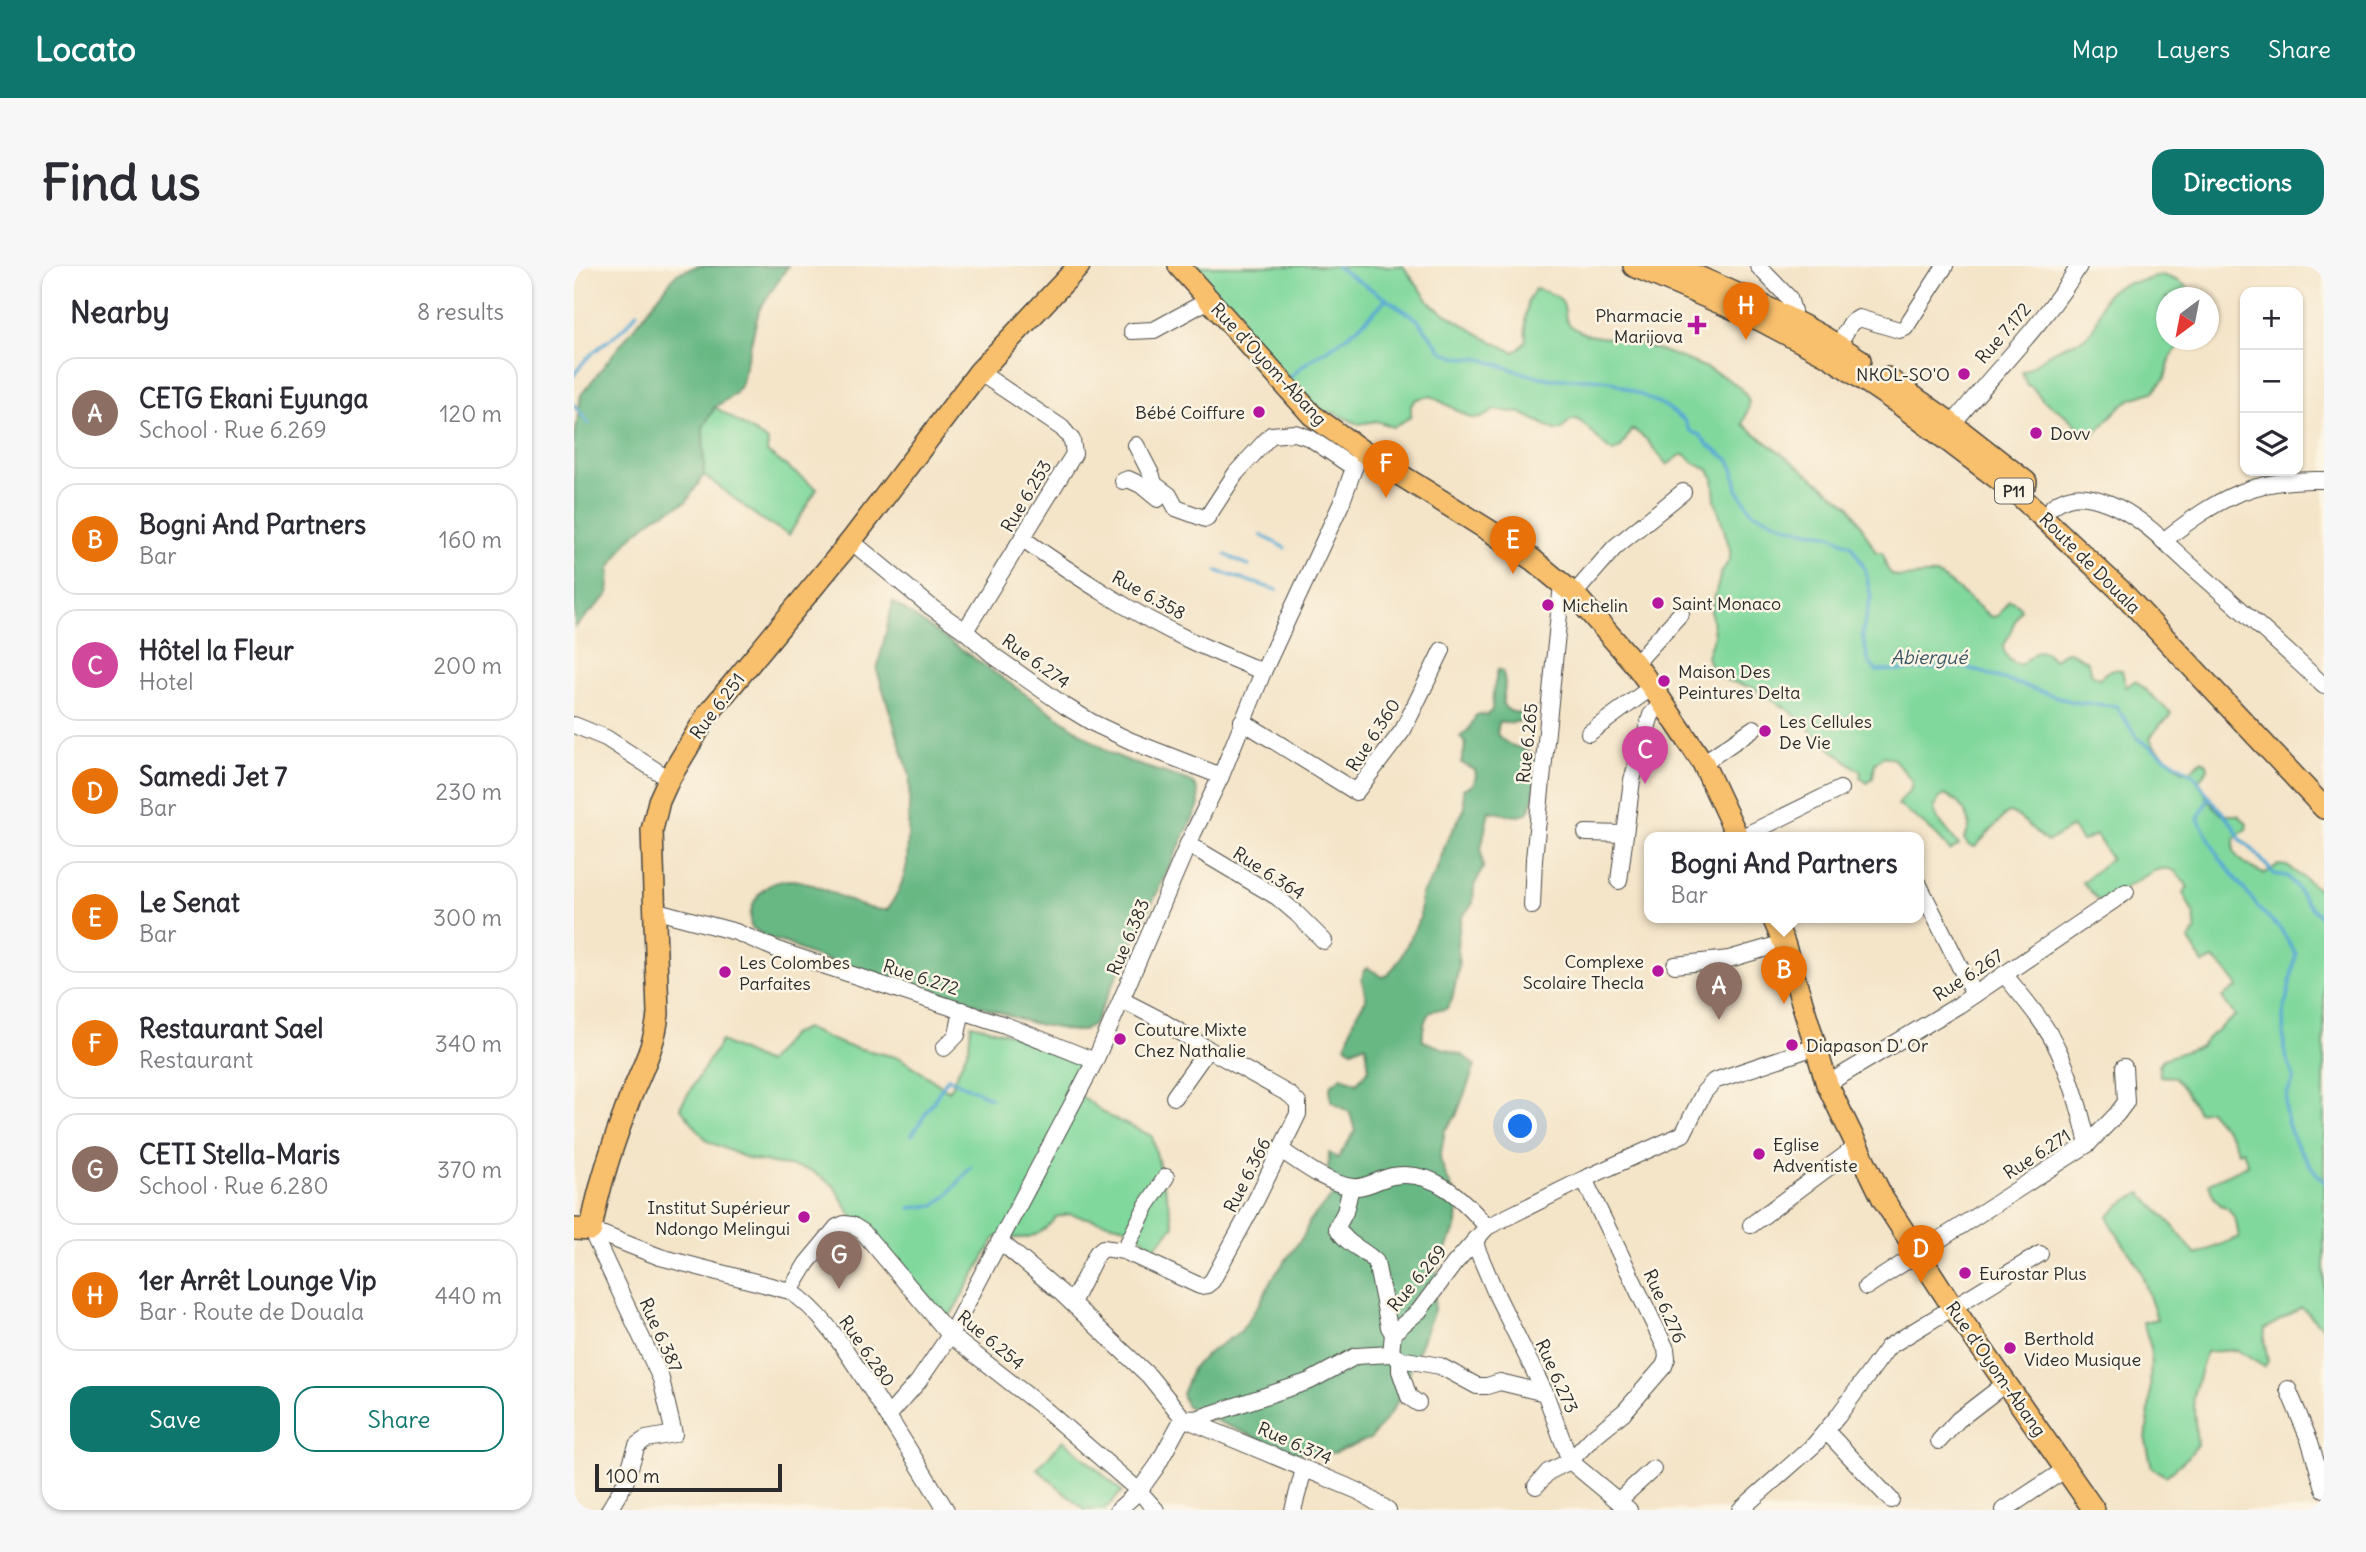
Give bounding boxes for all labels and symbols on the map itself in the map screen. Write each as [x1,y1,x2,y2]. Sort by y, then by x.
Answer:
pin: H [1723,282,1769,340]
north arrow [2156,287,2219,350]
street label: Rue d'Oyom-Abang [1206,298,1332,430]
street label: Rue 7.172 [1970,298,2036,368]
place label: Pharmacie Marijova [1595,304,1683,348]
marker: Pharmacie Marijova [1689,317,1705,333]
place label: NKOL-SO'O [1856,363,1950,386]
marker: NKOL-SO'O [1956,366,1972,382]
place label: Bébé Coiffure [1135,401,1245,424]
marker: Bébé Coiffure [1251,404,1267,420]
place label: Dovv [2050,422,2091,445]
marker: Dovv [2028,425,2044,441]
pin: F [1363,440,1409,498]
street label: Rue 6.253 [995,456,1057,536]
road number: P11 [1995,479,2033,504]
street label: Route de Douala [2034,507,2146,619]
pin: E [1490,516,1536,574]
street label: Rue 6.358 [1108,565,1190,625]
place label: Saint Monaco [1672,592,1781,615]
place label: Michelin [1562,594,1628,617]
marker: Saint Monaco [1650,595,1666,611]
marker: Michelin [1540,597,1556,613]
street label: Rue 6.274 [997,629,1075,693]
water label: Abiergué [1891,645,1969,669]
place label: Maison Des Peintures Delta [1678,660,1801,704]
street label: Rue 6.251 [685,668,749,744]
marker: Maison Des Peintures Delta [1656,673,1672,689]
street label: Rue 6.360 [1341,694,1405,776]
street label: Rue 6.265 [1511,702,1543,784]
place label: Les Cellules De Vie [1779,710,1872,754]
marker: Les Cellules De Vie [1757,723,1773,739]
pin: C [1622,726,1668,784]
street label: Rue 6.364 [1229,841,1309,905]
street label: Rue 6.383 [1102,895,1154,979]
street label: Rue 6.267 [1929,944,2008,1006]
pin: B [1761,946,1807,1004]
place label: Complexe Scolaire Thecla [1523,950,1644,994]
place label: Les Colombes Parfaites [739,951,850,995]
street label: Rue 6.272 [880,954,962,1000]
pin: A [1696,962,1742,1020]
marker: Complexe Scolaire Thecla [1650,963,1666,979]
marker: Les Colombes Parfaites [717,964,733,980]
place label: Couture Mixte Chez Nathalie [1134,1018,1247,1062]
marker: Couture Mixte Chez Nathalie [1112,1031,1128,1047]
place label: Diapason D' Or [1806,1034,1929,1057]
marker: Diapason D' Or [1784,1037,1800,1053]
your location [1503,1109,1537,1143]
street label: Rue 6.271 [1999,1124,2075,1184]
place label: Eglise Adventiste [1773,1133,1858,1177]
street label: Rue 6.366 [1218,1134,1276,1216]
marker: Eglise Adventiste [1751,1146,1767,1162]
place label: Institut Supérieur Ndongo Melingui [647,1196,791,1240]
marker: Institut Supérieur Ndongo Melingui [796,1209,812,1225]
pin: D [1898,1225,1944,1283]
pin: G [816,1231,862,1289]
street label: Rue 6.269 [1382,1240,1452,1316]
place label: Eurostar Plus [1979,1262,2087,1285]
street label: Rue 6.276 [1638,1265,1692,1347]
marker: Eurostar Plus [1957,1265,1973,1281]
street label: Rue 6.387 [634,1294,688,1376]
street label: Rue d'Oyom-Abang [1941,1297,2051,1441]
street label: Rue 6.254 [953,1305,1029,1375]
street label: Rue 6.280 [834,1311,900,1391]
place label: Berthold Video Musique [2024,1327,2141,1371]
street label: Rue 6.273 [1530,1335,1584,1417]
marker: Berthold Video Musique [2002,1340,2018,1356]
street label: Rue 6.374 [1254,1416,1336,1470]
scale bar [595,1461,782,1493]

